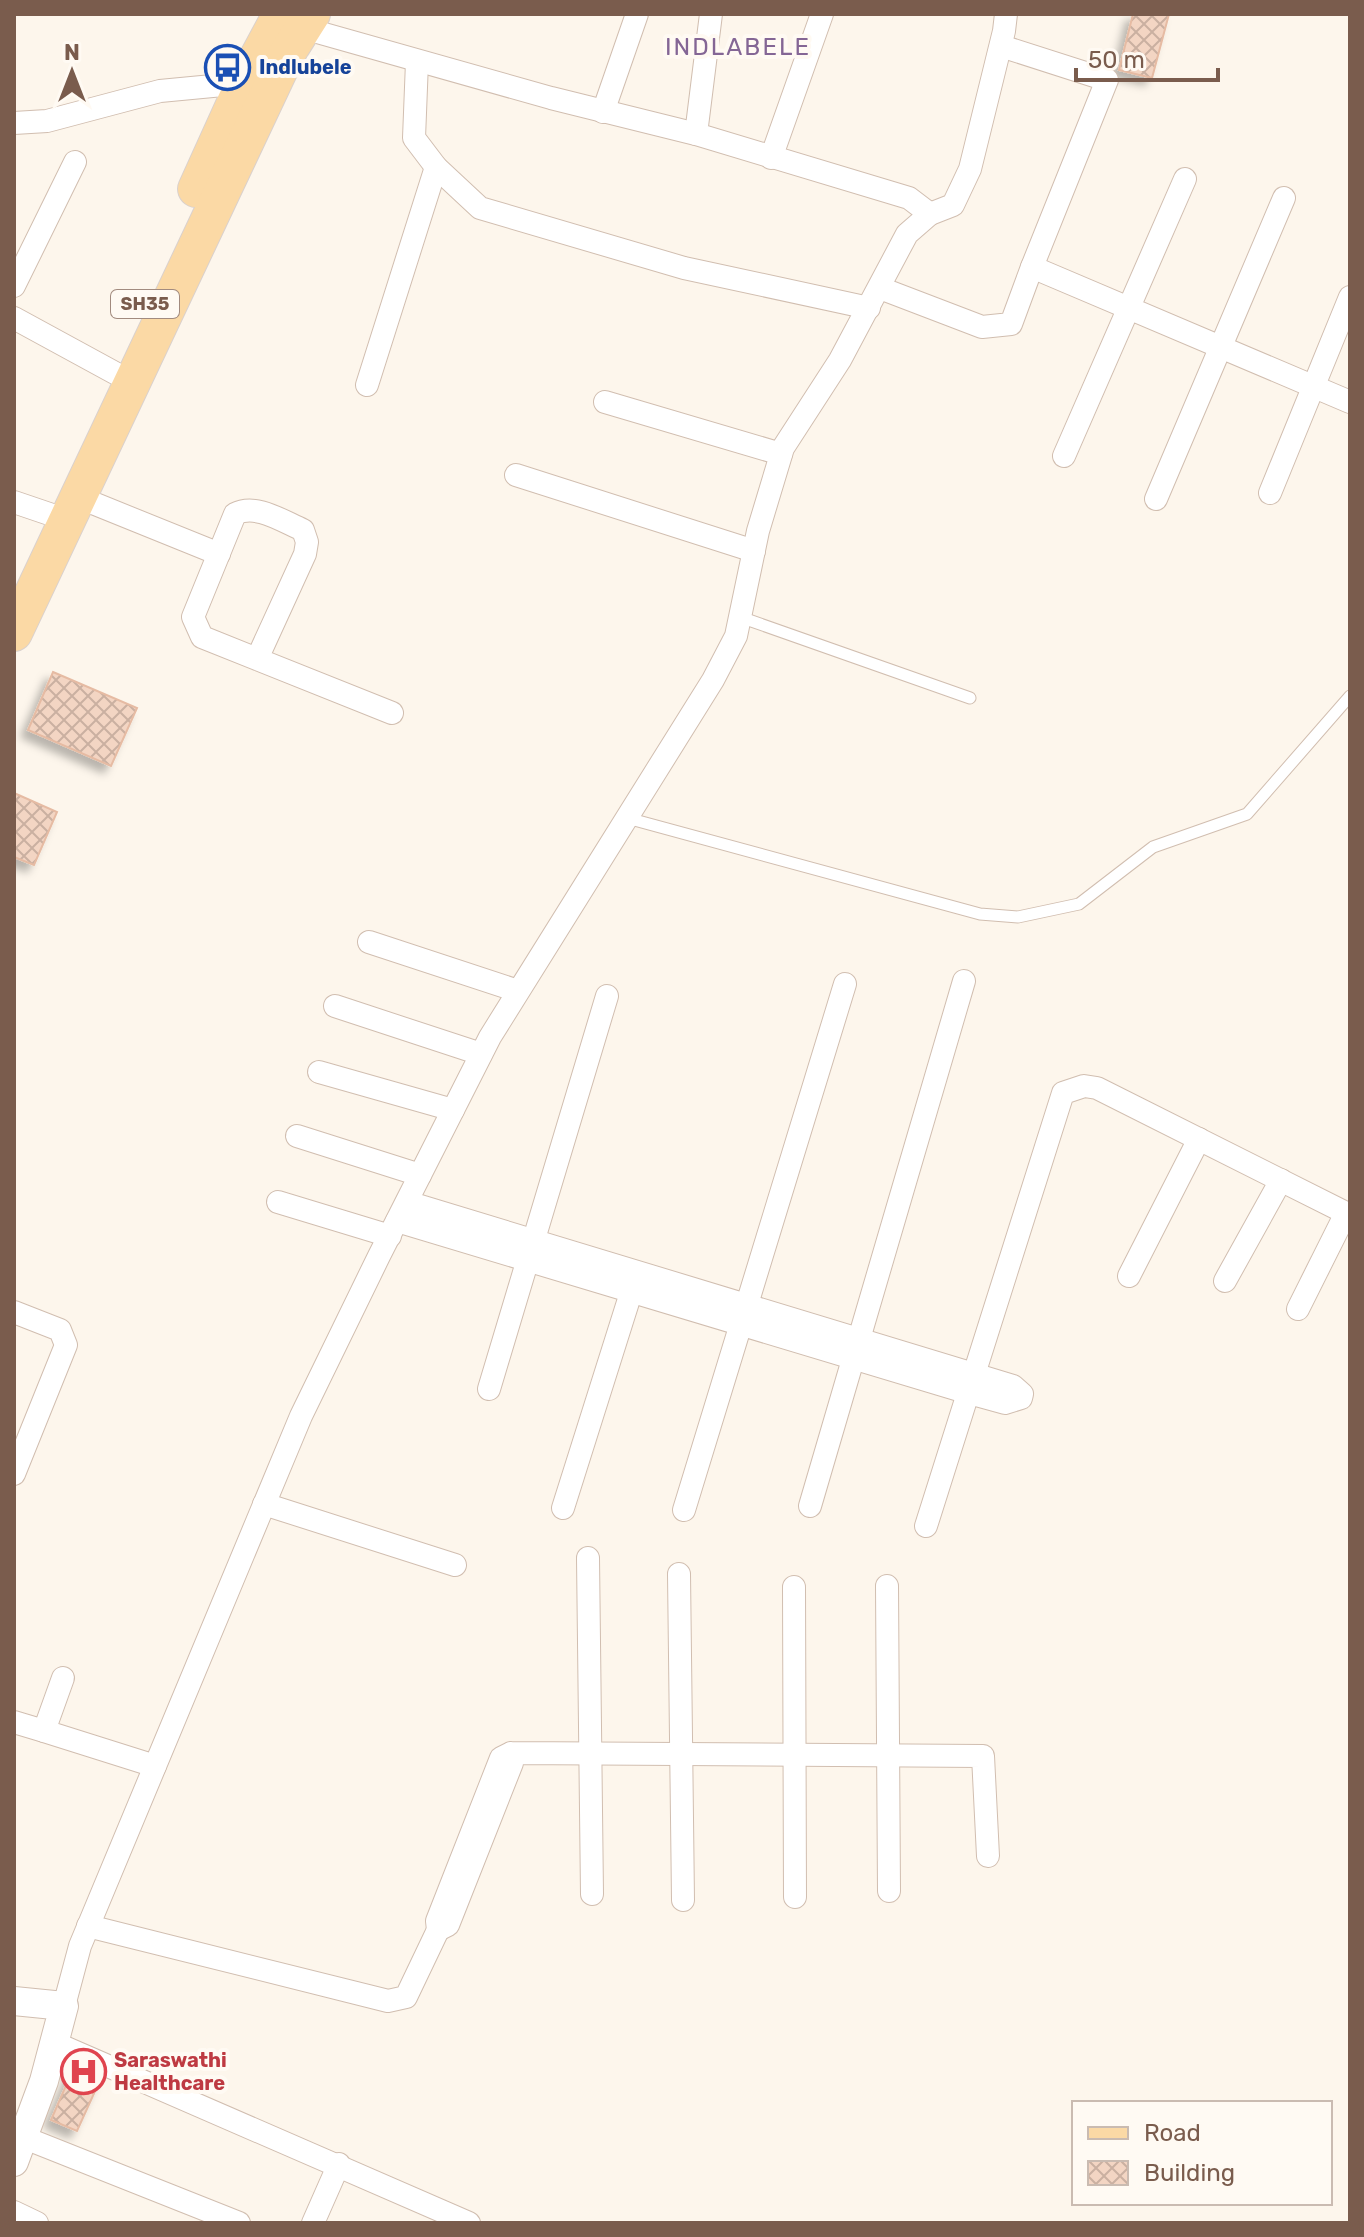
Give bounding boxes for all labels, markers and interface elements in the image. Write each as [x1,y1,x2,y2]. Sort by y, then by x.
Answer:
north arrow [32,32,112,112]
scale bar [1076,32,1218,82]
district label: INDLABELE [665,33,811,61]
text: N [64,39,80,66]
bus stop icon: Indlubele [204,43,252,91]
text: 50 m [1088,46,1145,74]
place label: Indlubele [259,55,352,79]
road number: SH35 [111,290,179,318]
hospital icon: Saraswathi Healthcare [59,2047,107,2095]
place label: Saraswathi Healthcare [114,2048,227,2095]
legend [1072,2101,1332,2205]
text: Road [1144,2119,1201,2147]
text: Building [1144,2159,1235,2187]

